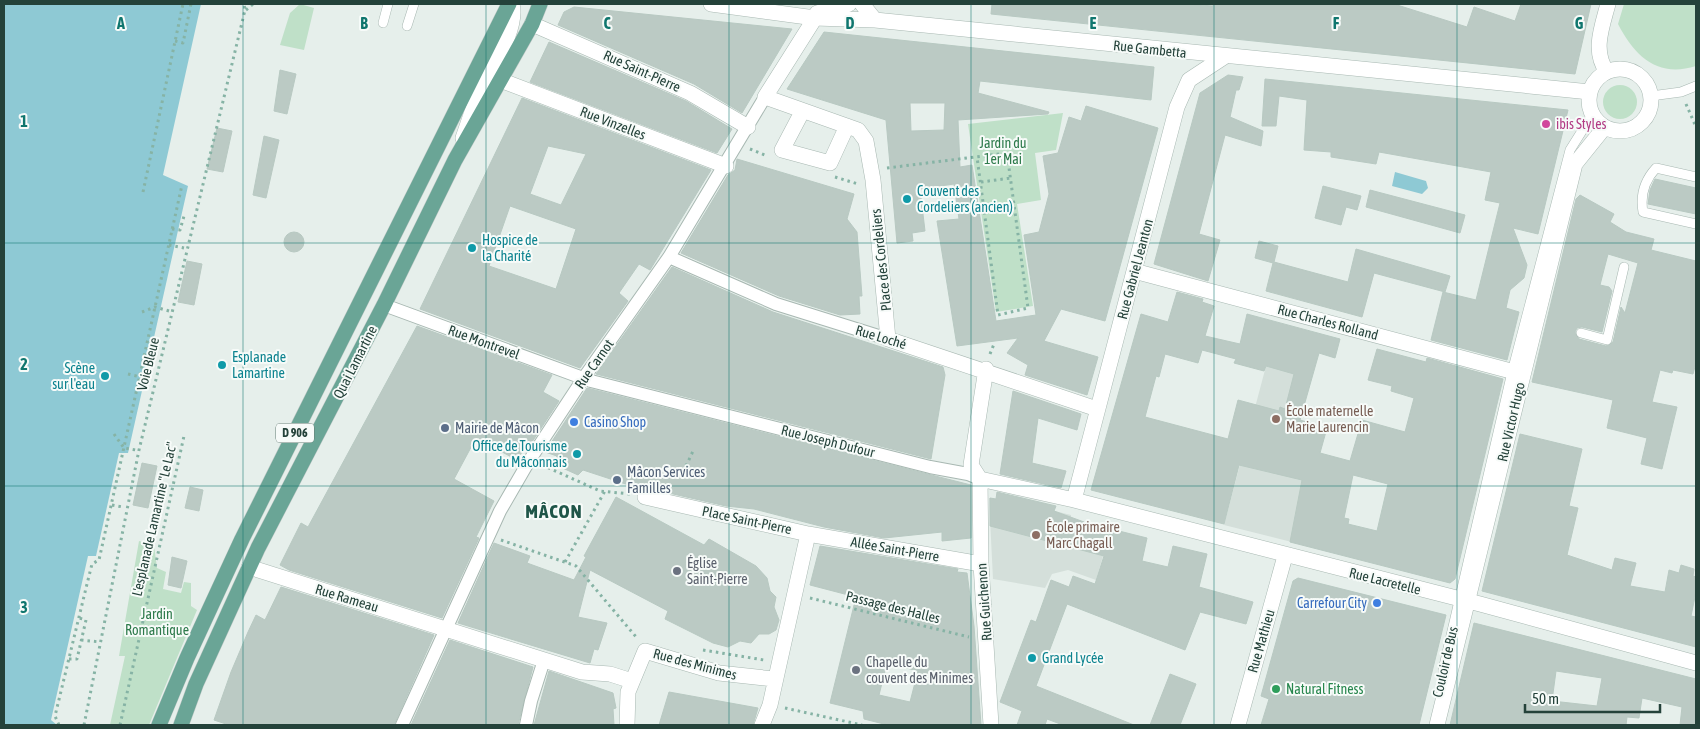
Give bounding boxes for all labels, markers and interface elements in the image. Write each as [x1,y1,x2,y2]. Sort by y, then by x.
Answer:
text: A [116,14,125,32]
text: B [360,14,368,32]
text: C [603,14,611,32]
text: D [846,14,855,32]
text: E [1090,14,1097,32]
text: F [1333,14,1340,32]
text: G [1575,14,1584,32]
street label: Rue Gambetta [1113,37,1187,61]
street label: Rue Saint-Pierre [601,47,683,95]
street label: Rue Vinzelles [578,103,648,143]
text: 1 [20,112,28,130]
place label: ibis Styles [1556,116,1607,132]
marker: ibis Styles [1540,118,1552,130]
park label: Jardin du 1er Mai [979,135,1027,167]
place label: Couvent des Cordeliers (ancien) [917,183,1013,215]
marker: Couvent des Cordeliers (ancien) [901,193,913,205]
street label: Place des Cordeliers [868,208,894,312]
street label: Rue Gabriel Jeanton [1114,217,1156,321]
place label: Hospice de la Charité [482,232,538,264]
marker: Hospice de la Charité [466,242,478,254]
street label: Rue Charles Rolland [1276,301,1380,343]
street label: Rue Montrevel [446,322,522,362]
street label: Rue Loché [854,322,908,352]
street label: Quai Lamartine [330,323,380,401]
street label: Voie Bleue [134,336,162,392]
street label: Rue Carnot [571,336,617,392]
place label: Esplanade Lamartine [232,349,286,381]
text: 2 [20,355,28,373]
marker: Esplanade Lamartine [216,359,228,371]
place label: Scène sur l'eau [52,360,95,392]
marker: Scène sur l'eau [99,370,111,382]
street label: Rue Victor Hugo [1494,381,1528,463]
place label: École maternelle Marie Laurencin [1286,403,1373,435]
marker: École maternelle Marie Laurencin [1270,413,1282,425]
place label: Casino Shop [584,414,647,430]
marker: Casino Shop [568,416,580,428]
place label: Mairie de Mâcon [455,420,539,436]
marker: Mairie de Mâcon [439,422,451,434]
street label: Rue Joseph Dufour [780,422,877,461]
road number: D 906 [276,423,314,442]
place label: Office de Tourisme du Mâconnais [472,438,567,470]
street label: L'esplanade Lamartine "Le Lac" [128,440,180,598]
marker: Office de Tourisme du Mâconnais [571,448,583,460]
place label: Mâcon Services Familles [627,464,705,496]
marker: Mâcon Services Familles [611,474,623,486]
district label: MÂCON [525,500,583,522]
street label: Place Saint-Pierre [701,503,793,537]
place label: École primaire Marc Chagall [1046,519,1120,551]
marker: École primaire Marc Chagall [1030,529,1042,541]
street label: Allée Saint-Pierre [850,533,940,565]
place label: Église Saint-Pierre [687,555,748,587]
street label: Rue Guichenon [973,563,995,641]
street label: Rue Lacretelle [1347,564,1423,598]
marker: Église Saint-Pierre [671,565,683,577]
street label: Rue Rameau [313,581,381,615]
street label: Passage des Halles [844,588,942,626]
place label: Carrefour City [1297,595,1367,611]
marker: Carrefour City [1371,597,1383,609]
text: 3 [20,598,28,616]
park label: Jardin Romantique [125,606,189,638]
street label: Rue Mathieu [1244,608,1278,674]
street label: Couloir de Bus [1429,625,1461,699]
street label: Rue des Minimes [651,645,739,683]
place label: Grand Lycée [1042,650,1104,666]
marker: Grand Lycée [1026,652,1038,664]
place label: Chapelle du couvent des Minimes [866,654,973,686]
marker: Chapelle du couvent des Minimes [850,664,862,676]
place label: Natural Fitness [1286,681,1364,697]
scale bar [1525,682,1660,714]
marker: Natural Fitness [1270,683,1282,695]
text: 50 m [1532,690,1559,707]

